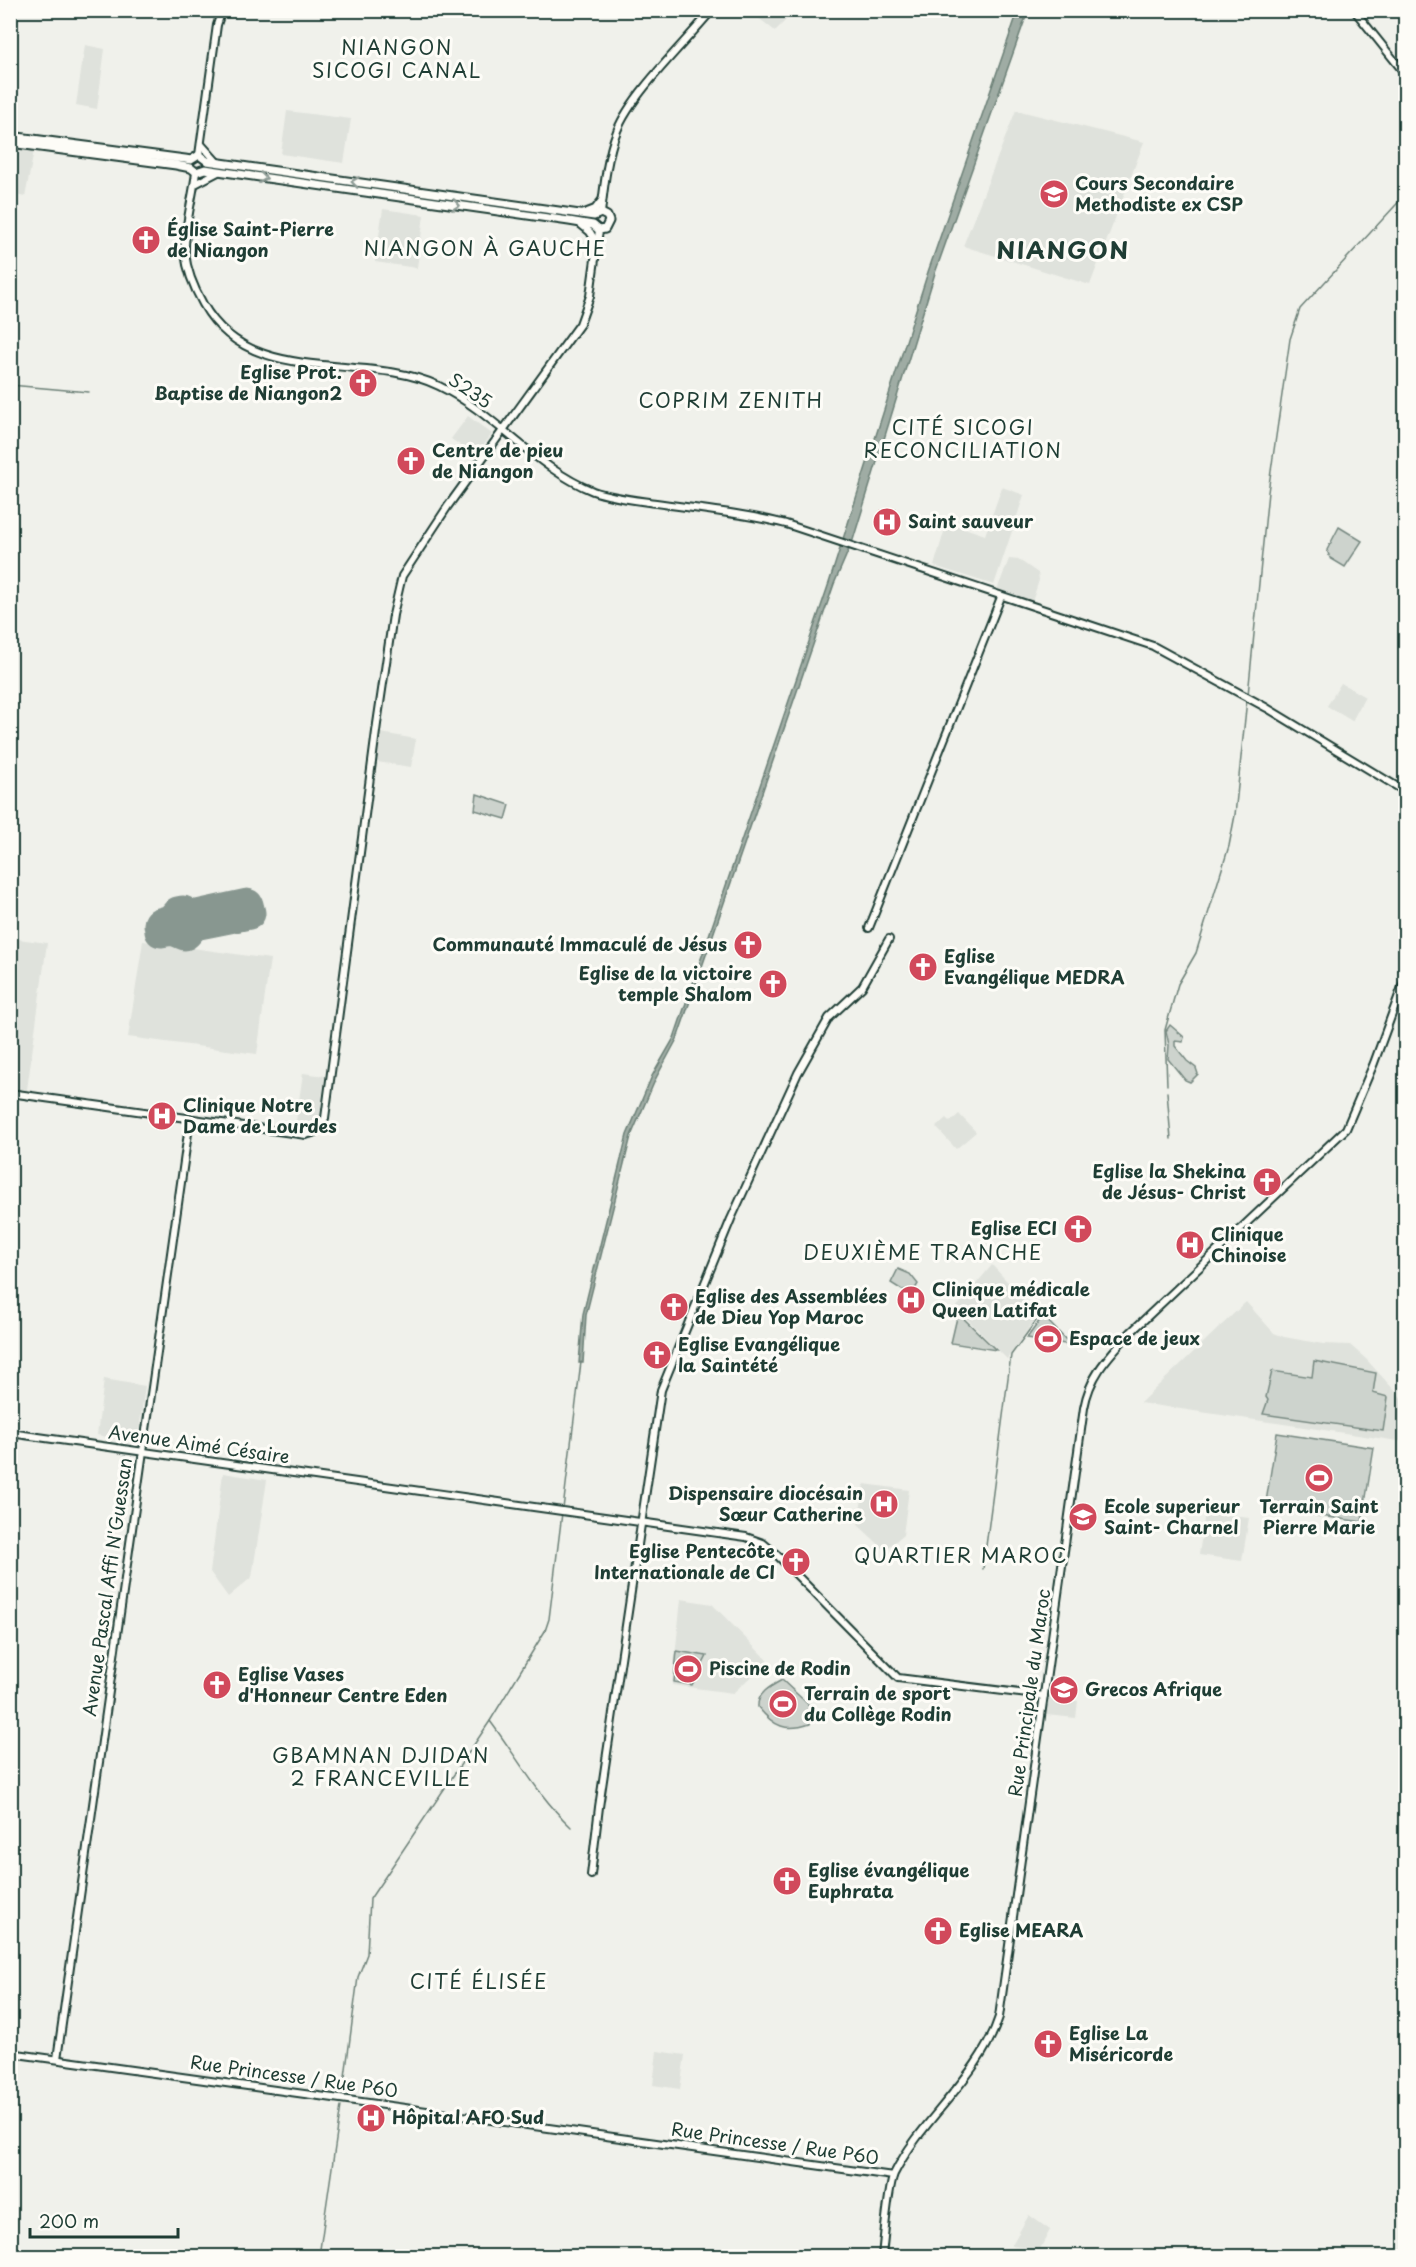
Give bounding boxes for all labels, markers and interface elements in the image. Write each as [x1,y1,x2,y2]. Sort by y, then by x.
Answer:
district label: NIANGON SICOGI CANAL [312,32,482,85]
place label: Cours Secondaire Methodiste ex CSP [1075,169,1243,217]
one-way arrow [258,171,268,183]
one-way arrow [350,177,359,189]
school or university icon: Cours Secondaire Methodiste ex CSP [1038,178,1070,210]
one-way arrow [451,198,461,210]
place label: Église Saint-Pierre de Niangon [167,215,334,263]
church icon: Église Saint-Pierre de Niangon [130,224,162,256]
district label: NIANGON [996,231,1130,267]
district label: NIANGON À GAUCHE [363,233,607,263]
place label: Eglise Prot. Baptise de Niangon2 [154,358,342,406]
street label: S235 [444,365,498,414]
church icon: Eglise Prot. Baptise de Niangon2 [347,367,379,399]
district label: COPRIM ZENITH [638,385,824,415]
district label: CITÉ SICOGI RECONCILIATION [864,412,1062,465]
place label: Centre de pieu de Niangon [432,436,564,484]
church icon: Centre de pieu de Niangon [395,445,427,477]
hospital icon: Saint sauveur [871,506,903,538]
place label: Saint sauveur [908,507,1034,534]
church icon: Communauté Immaculé de Jésus [732,929,764,961]
place label: Communauté Immaculé de Jésus [433,930,727,957]
place label: Eglise Evangélique MEDRA [944,942,1124,990]
church icon: Eglise Evangélique MEDRA [907,951,939,983]
place label: Eglise de la victoire temple Shalom [579,959,752,1007]
church icon: Eglise de la victoire temple Shalom [757,968,789,1000]
place label: Clinique Notre Dame de Lourdes [183,1091,337,1139]
hospital icon: Clinique Notre Dame de Lourdes [146,1100,178,1132]
place label: Eglise la Shekina de Jésus- Christ [1093,1157,1246,1205]
church icon: Eglise la Shekina de Jésus- Christ [1251,1166,1283,1198]
church icon: Eglise ECI [1062,1213,1094,1245]
place label: Eglise ECI [971,1214,1057,1241]
place label: Clinique Chinoise [1211,1220,1287,1268]
hospital icon: Clinique Chinoise [1174,1229,1206,1261]
district label: DEUXIÈME TRANCHE [803,1237,1043,1267]
place label: Clinique médicale Queen Latifat [932,1275,1090,1323]
place label: Eglise des Assemblées de Dieu Yop Maroc [695,1282,888,1330]
hospital icon: Clinique médicale Queen Latifat [895,1284,927,1316]
church icon: Eglise des Assemblées de Dieu Yop Maroc [658,1291,690,1323]
sports icon: Espace de jeux [1032,1323,1064,1355]
place label: Espace de jeux [1069,1324,1200,1351]
place label: Eglise Evangélique la Saintété [678,1330,840,1378]
church icon: Eglise Evangélique la Saintété [641,1339,673,1371]
street label: Avenue Aimé Césaire [107,1417,291,1470]
street label: Avenue Pascal Affi N'Guessan [75,1456,138,1718]
sports icon: Terrain Saint Pierre Marie [1303,1462,1335,1494]
place label: Dispensaire diocésain Sœur Catherine [668,1479,863,1527]
hospital icon: Dispensaire diocésain Sœur Catherine [868,1488,900,1520]
place label: Ecole superieur Saint- Charnel [1104,1492,1241,1540]
place label: Terrain Saint Pierre Marie [1259,1492,1379,1540]
school or university icon: Ecole superieur Saint- Charnel [1067,1501,1099,1533]
place label: Eglise Pentecôte Internationale de CI [594,1537,775,1585]
district label: QUARTIER MAROC [854,1540,1068,1570]
church icon: Eglise Pentecôte Internationale de CI [780,1546,812,1578]
street label: Rue Principale du Maroc [1001,1587,1056,1798]
sports icon: Piscine de Rodin [672,1653,704,1685]
place label: Piscine de Rodin [709,1654,851,1681]
place label: Eglise Vases d'Honneur Centre Eden [238,1660,447,1708]
church icon: Eglise Vases d'Honneur Centre Eden [201,1669,233,1701]
school or university icon: Grecos Afrique [1048,1674,1080,1706]
place label: Grecos Afrique [1085,1675,1222,1702]
place label: Terrain de sport du Collège Rodin [804,1679,952,1727]
sports icon: Terrain de sport du Collège Rodin [767,1688,799,1720]
district label: GBAMNAN DJIDAN 2 FRANCEVILLE [272,1740,490,1793]
place label: Eglise évangélique Euphrata [808,1856,969,1904]
church icon: Eglise évangélique Euphrata [771,1865,803,1897]
church icon: Eglise MEARA [922,1915,954,1947]
place label: Eglise MEARA [959,1916,1083,1943]
district label: CITÉ ÉLISÉE [410,1966,548,1996]
place label: Eglise La Miséricorde [1069,2019,1173,2067]
church icon: Eglise La Miséricorde [1032,2028,1064,2060]
street label: Rue Princesse / Rue P60 [189,2048,400,2103]
hospital icon: Hôpital AFO Sud [355,2102,387,2134]
place label: Hôpital AFO Sud [392,2103,544,2130]
street label: Rue Princesse / Rue P60 [670,2115,881,2170]
scale bar [30,2201,178,2239]
text: 200 m [39,2207,99,2234]

